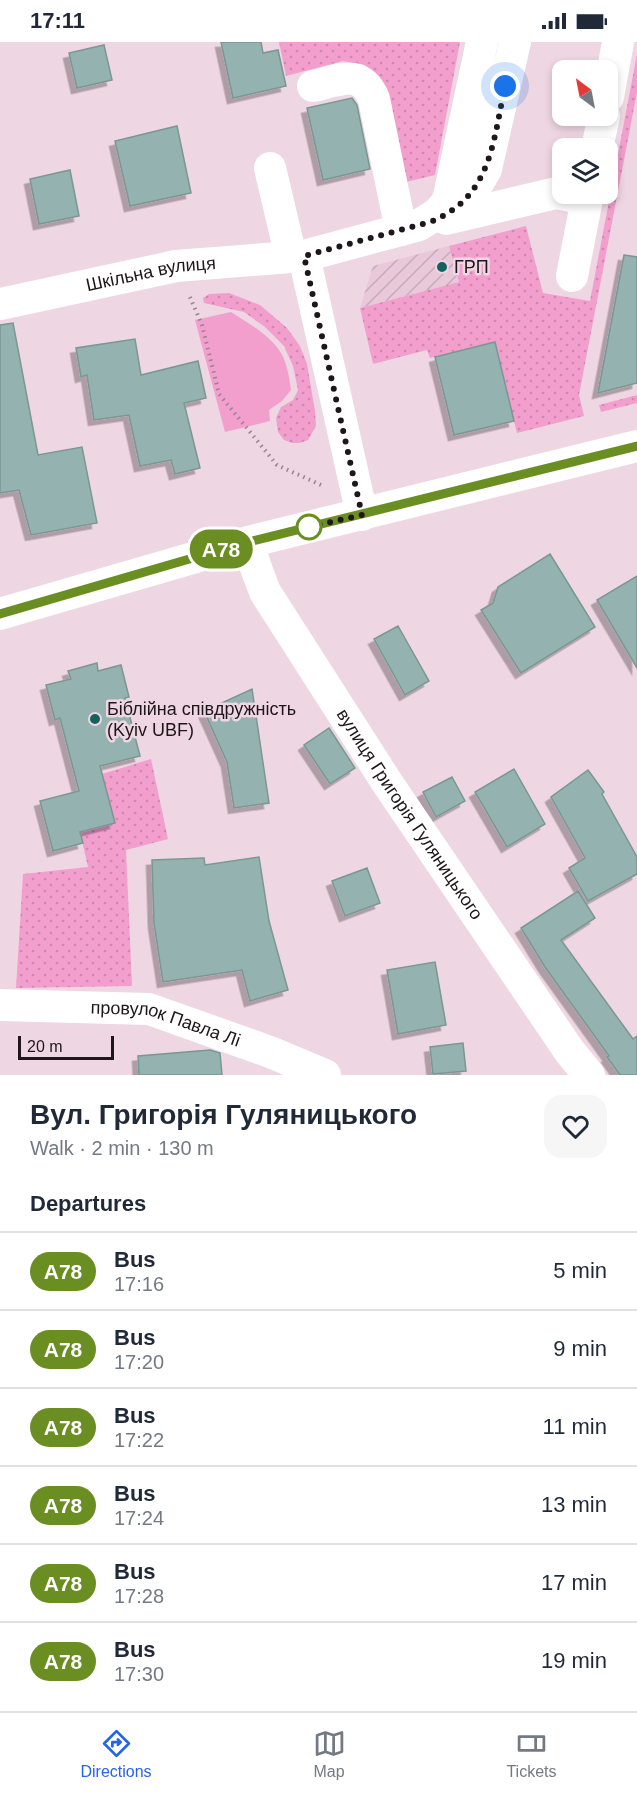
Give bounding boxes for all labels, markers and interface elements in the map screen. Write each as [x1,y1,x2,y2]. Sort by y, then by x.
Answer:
text: 17:11 [30,8,85,33]
north arrow [552,60,618,126]
map controls [552,60,618,204]
your location [490,71,520,101]
button: layers [552,138,618,204]
street label: Шкільна вулиця [84,253,216,295]
place label: ГРП [454,257,489,277]
marker: ГРП [435,260,449,274]
unlabelled marker [296,514,322,540]
line badge: А78 [186,530,256,568]
text: А78 [202,538,240,561]
place label: Біблійна співдружність (Kyiv UBF) [107,699,296,740]
street label: вулиця Григорія Гуляницького [333,705,487,923]
marker: Біблійна співдружність (Kyiv UBF) [88,712,102,726]
street label: провулок Павла Лі [90,997,243,1051]
scale bar [18,1033,114,1061]
text: 20 m [27,1038,63,1055]
button: heart [544,1095,607,1158]
text: Вул. Григорія Гуляницького [30,1099,417,1130]
text: Walk · 2 min · 130 m [30,1137,214,1159]
text: Departures [30,1191,146,1216]
text: Bus [114,1247,156,1272]
text: 5 min [553,1258,607,1283]
text: А78 [44,1260,82,1283]
text: 17:16 [114,1273,164,1295]
text: Bus [114,1325,156,1350]
text: 9 min [553,1336,607,1361]
text: А78 [44,1338,82,1361]
text: 17:20 [114,1351,164,1373]
text: Bus [114,1403,156,1428]
text: 11 min [543,1414,607,1439]
text: А78 [44,1416,82,1439]
text: 17:22 [114,1429,164,1451]
text: Bus [114,1481,156,1506]
text: 13 min [541,1492,607,1517]
text: А78 [44,1494,82,1517]
text: 17:24 [114,1507,164,1529]
text: Bus [114,1559,156,1584]
text: 17 min [541,1570,607,1595]
text: А78 [44,1572,82,1595]
text: 17:28 [114,1585,164,1607]
text: Bus [114,1637,156,1662]
text: 19 min [541,1648,607,1673]
text: А78 [44,1650,82,1673]
text: 17:30 [114,1663,164,1685]
tab: Directions [80,1727,152,1781]
tab: Map [313,1727,346,1781]
tab: Tickets [506,1727,557,1781]

